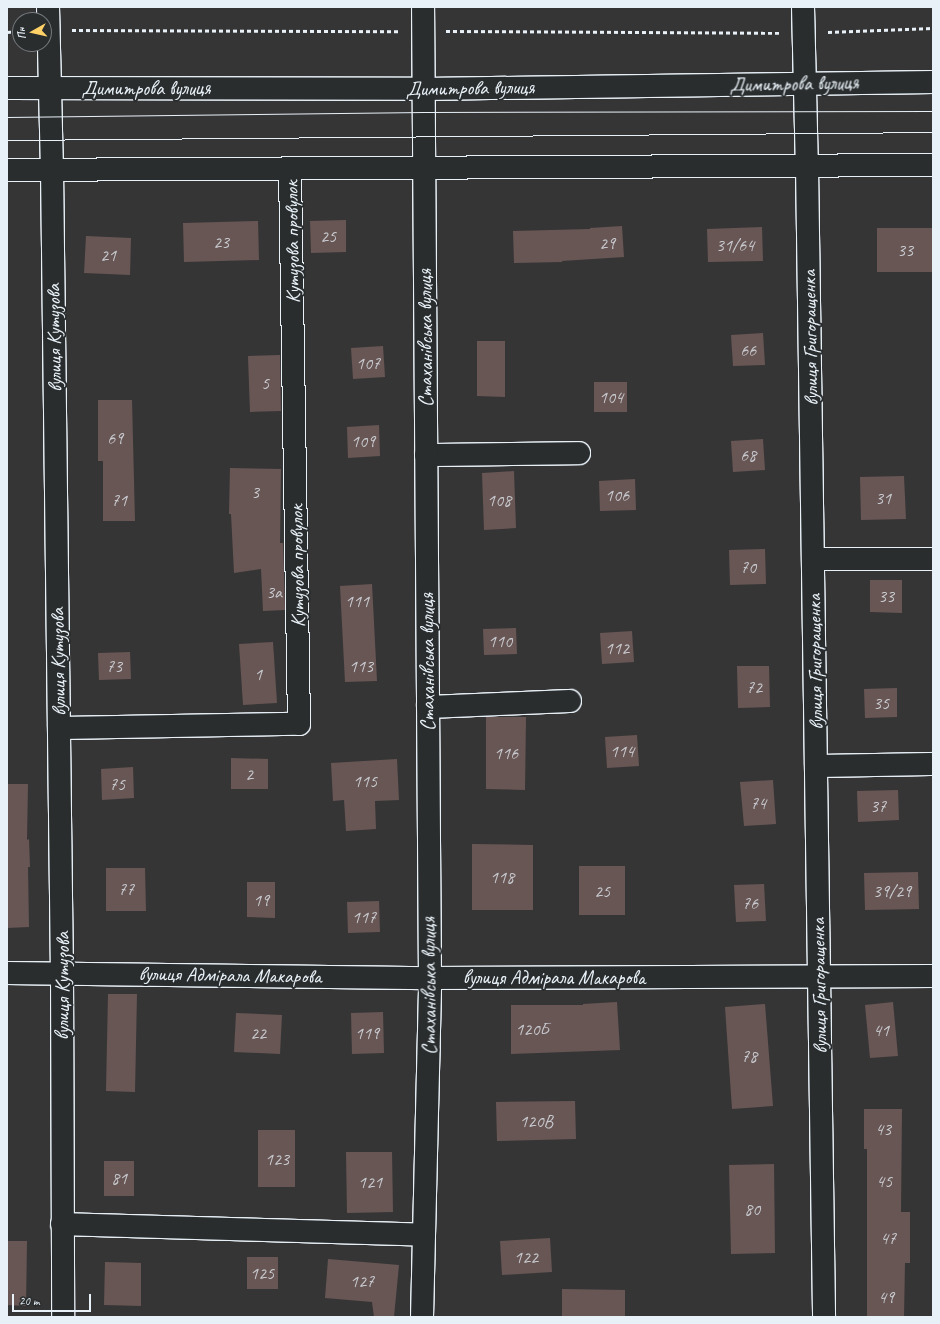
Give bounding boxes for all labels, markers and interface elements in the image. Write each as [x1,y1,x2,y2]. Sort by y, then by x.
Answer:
north arrow [12,12,52,52]
text: Пн [13,27,29,40]
street label: Димитрова вулиця [729,71,859,97]
street label: Димитрова вулиця [405,75,535,101]
street label: Димитрова вулиця [81,76,211,100]
street label: Кутузова провулок [279,180,305,304]
house number: 25 [320,225,336,247]
house number: 23 [213,231,229,253]
house number: 29 [599,232,615,254]
house number: 31/64 [716,234,754,256]
house number: 33 [897,239,913,261]
house number: 21 [100,244,116,266]
street label: Стаханівська вулиця [413,269,437,407]
street label: вулиця Григоращенка [797,270,823,406]
street label: вулиця Кутузова [41,284,67,392]
house number: 66 [740,339,756,361]
house number: 107 [356,352,380,374]
house number: 5 [261,372,269,394]
house number: 104 [599,386,623,408]
house number: 69 [107,427,123,449]
house number: 109 [351,430,375,452]
house number: 68 [740,444,756,466]
house number: 3 [251,481,259,503]
house number: 106 [605,484,629,506]
house number: 31 [875,487,891,509]
house number: 71 [111,489,127,511]
house number: 108 [487,489,511,511]
street label: Кутузова провулок [284,504,310,628]
house number: 70 [740,556,756,578]
house number: 3а [266,581,282,603]
house number: 33 [878,585,894,607]
house number: 111 [345,590,369,612]
street label: Стаханівська вулиця [415,593,439,731]
street label: вулиця Григоращенка [802,594,828,730]
street label: вулиця Кутузова [45,608,71,716]
house number: 110 [488,630,512,652]
house number: 112 [605,637,629,659]
house number: 73 [106,655,122,677]
house number: 113 [349,655,373,677]
house number: 1 [254,663,262,685]
house number: 72 [746,676,762,698]
house number: 35 [873,692,889,714]
house number: 114 [610,740,634,762]
house number: 116 [494,742,518,764]
house number: 2 [245,763,253,785]
house number: 115 [353,770,377,792]
house number: 75 [109,773,125,795]
house number: 74 [750,792,766,814]
house number: 37 [870,795,886,817]
house number: 118 [490,866,514,888]
house number: 77 [118,878,134,900]
house number: 25 [594,880,610,902]
house number: 39/29 [873,880,911,902]
house number: 19 [253,889,269,911]
house number: 76 [742,892,758,914]
house number: 117 [352,906,376,928]
street label: Стаханівська вулиця [417,917,441,1055]
street label: вулиця Григоращенка [806,918,832,1054]
street label: вулиця Кутузова [50,932,74,1040]
street label: вулиця Адмірала Макарова [138,961,322,989]
street label: вулиця Адмірала Макарова [462,965,646,989]
house number: 120Б [515,1018,549,1040]
house number: 41 [873,1019,889,1041]
house number: 22 [250,1022,266,1044]
house number: 119 [355,1022,379,1044]
house number: 78 [741,1045,757,1067]
house number: 120В [519,1110,553,1132]
house number: 43 [875,1118,891,1140]
house number: 123 [265,1148,289,1170]
house number: 81 [111,1167,127,1189]
house number: 45 [876,1170,892,1192]
house number: 121 [358,1171,382,1193]
house number: 80 [744,1198,760,1220]
house number: 47 [880,1227,896,1249]
house number: 122 [514,1246,538,1268]
house number: 125 [250,1262,274,1284]
house number: 127 [350,1270,374,1292]
scale bar [14,1286,93,1312]
house number: 49 [878,1286,894,1308]
text: 20 m [19,1293,39,1309]

